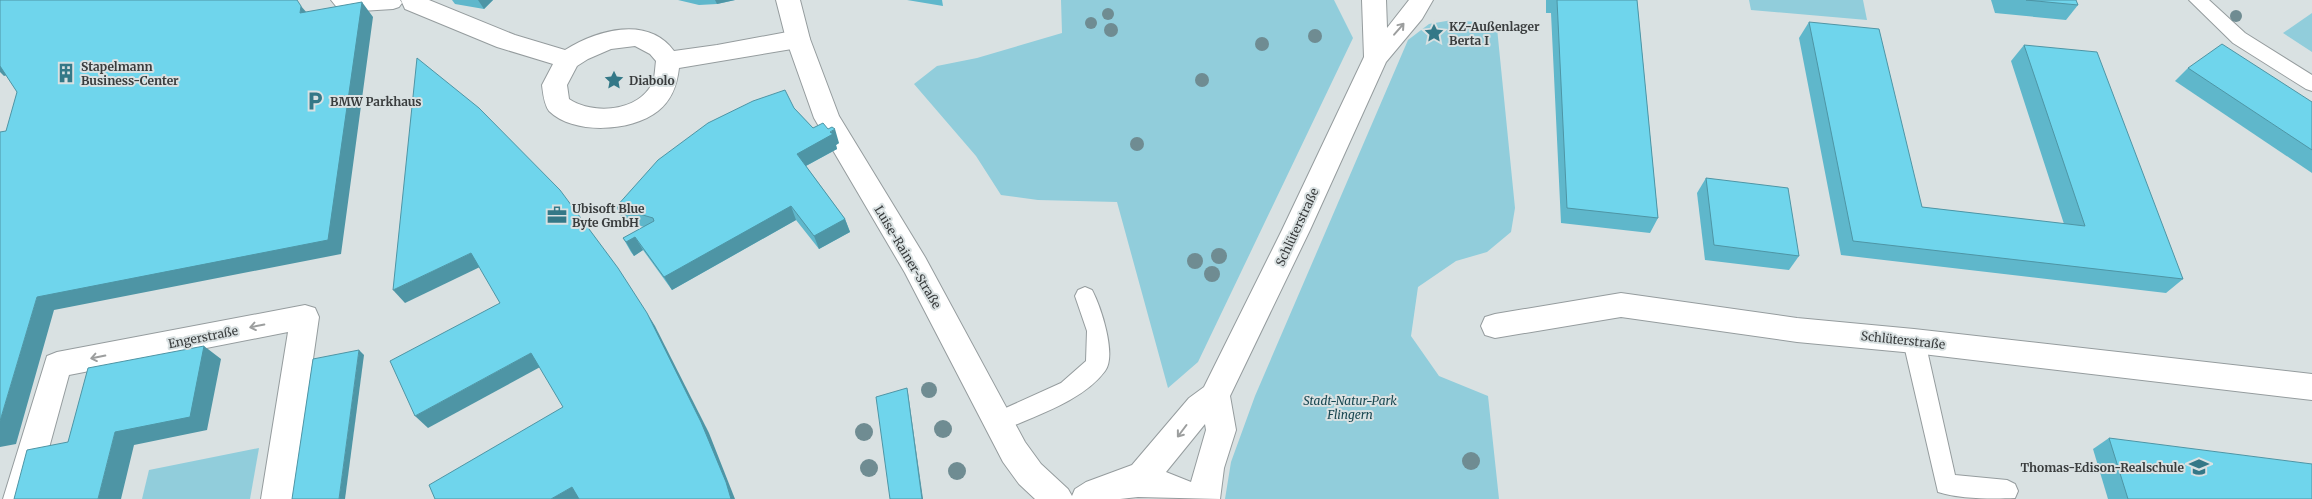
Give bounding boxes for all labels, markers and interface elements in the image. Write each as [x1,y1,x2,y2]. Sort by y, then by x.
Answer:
place label: KZ-Außenlager Berta I [1449,19,1540,48]
place icon: KZ-Außenlager Berta I [1423,22,1445,44]
one-way arrow [1394,23,1405,36]
place label: Stapelmann Business-Center [81,59,179,88]
building icon: Stapelmann Business-Center [55,62,77,84]
place icon: Diabolo [603,69,625,91]
place label: Diabolo [629,73,675,88]
parking icon: BMW Parkhaus [304,90,326,112]
place label: BMW Parkhaus [330,94,422,109]
street label: Schlüterstraße [1272,185,1322,269]
place label: Ubisoft Blue Byte GmbH [572,201,645,230]
street label: Luise-Rainer-Straße [871,203,945,311]
office icon: Ubisoft Blue Byte GmbH [546,204,568,226]
one-way arrow [250,322,266,331]
street label: Engerstraße [167,323,239,351]
street label: Schlüterstraße [1860,328,1946,352]
one-way arrow [90,353,106,362]
park label: Stadt-Natur-Park Flingern [1303,393,1397,422]
one-way arrow [1176,424,1187,437]
school or university icon: Thomas-Edison-Realschule [2188,456,2210,478]
place label: Thomas-Edison-Realschule [2021,460,2185,475]

